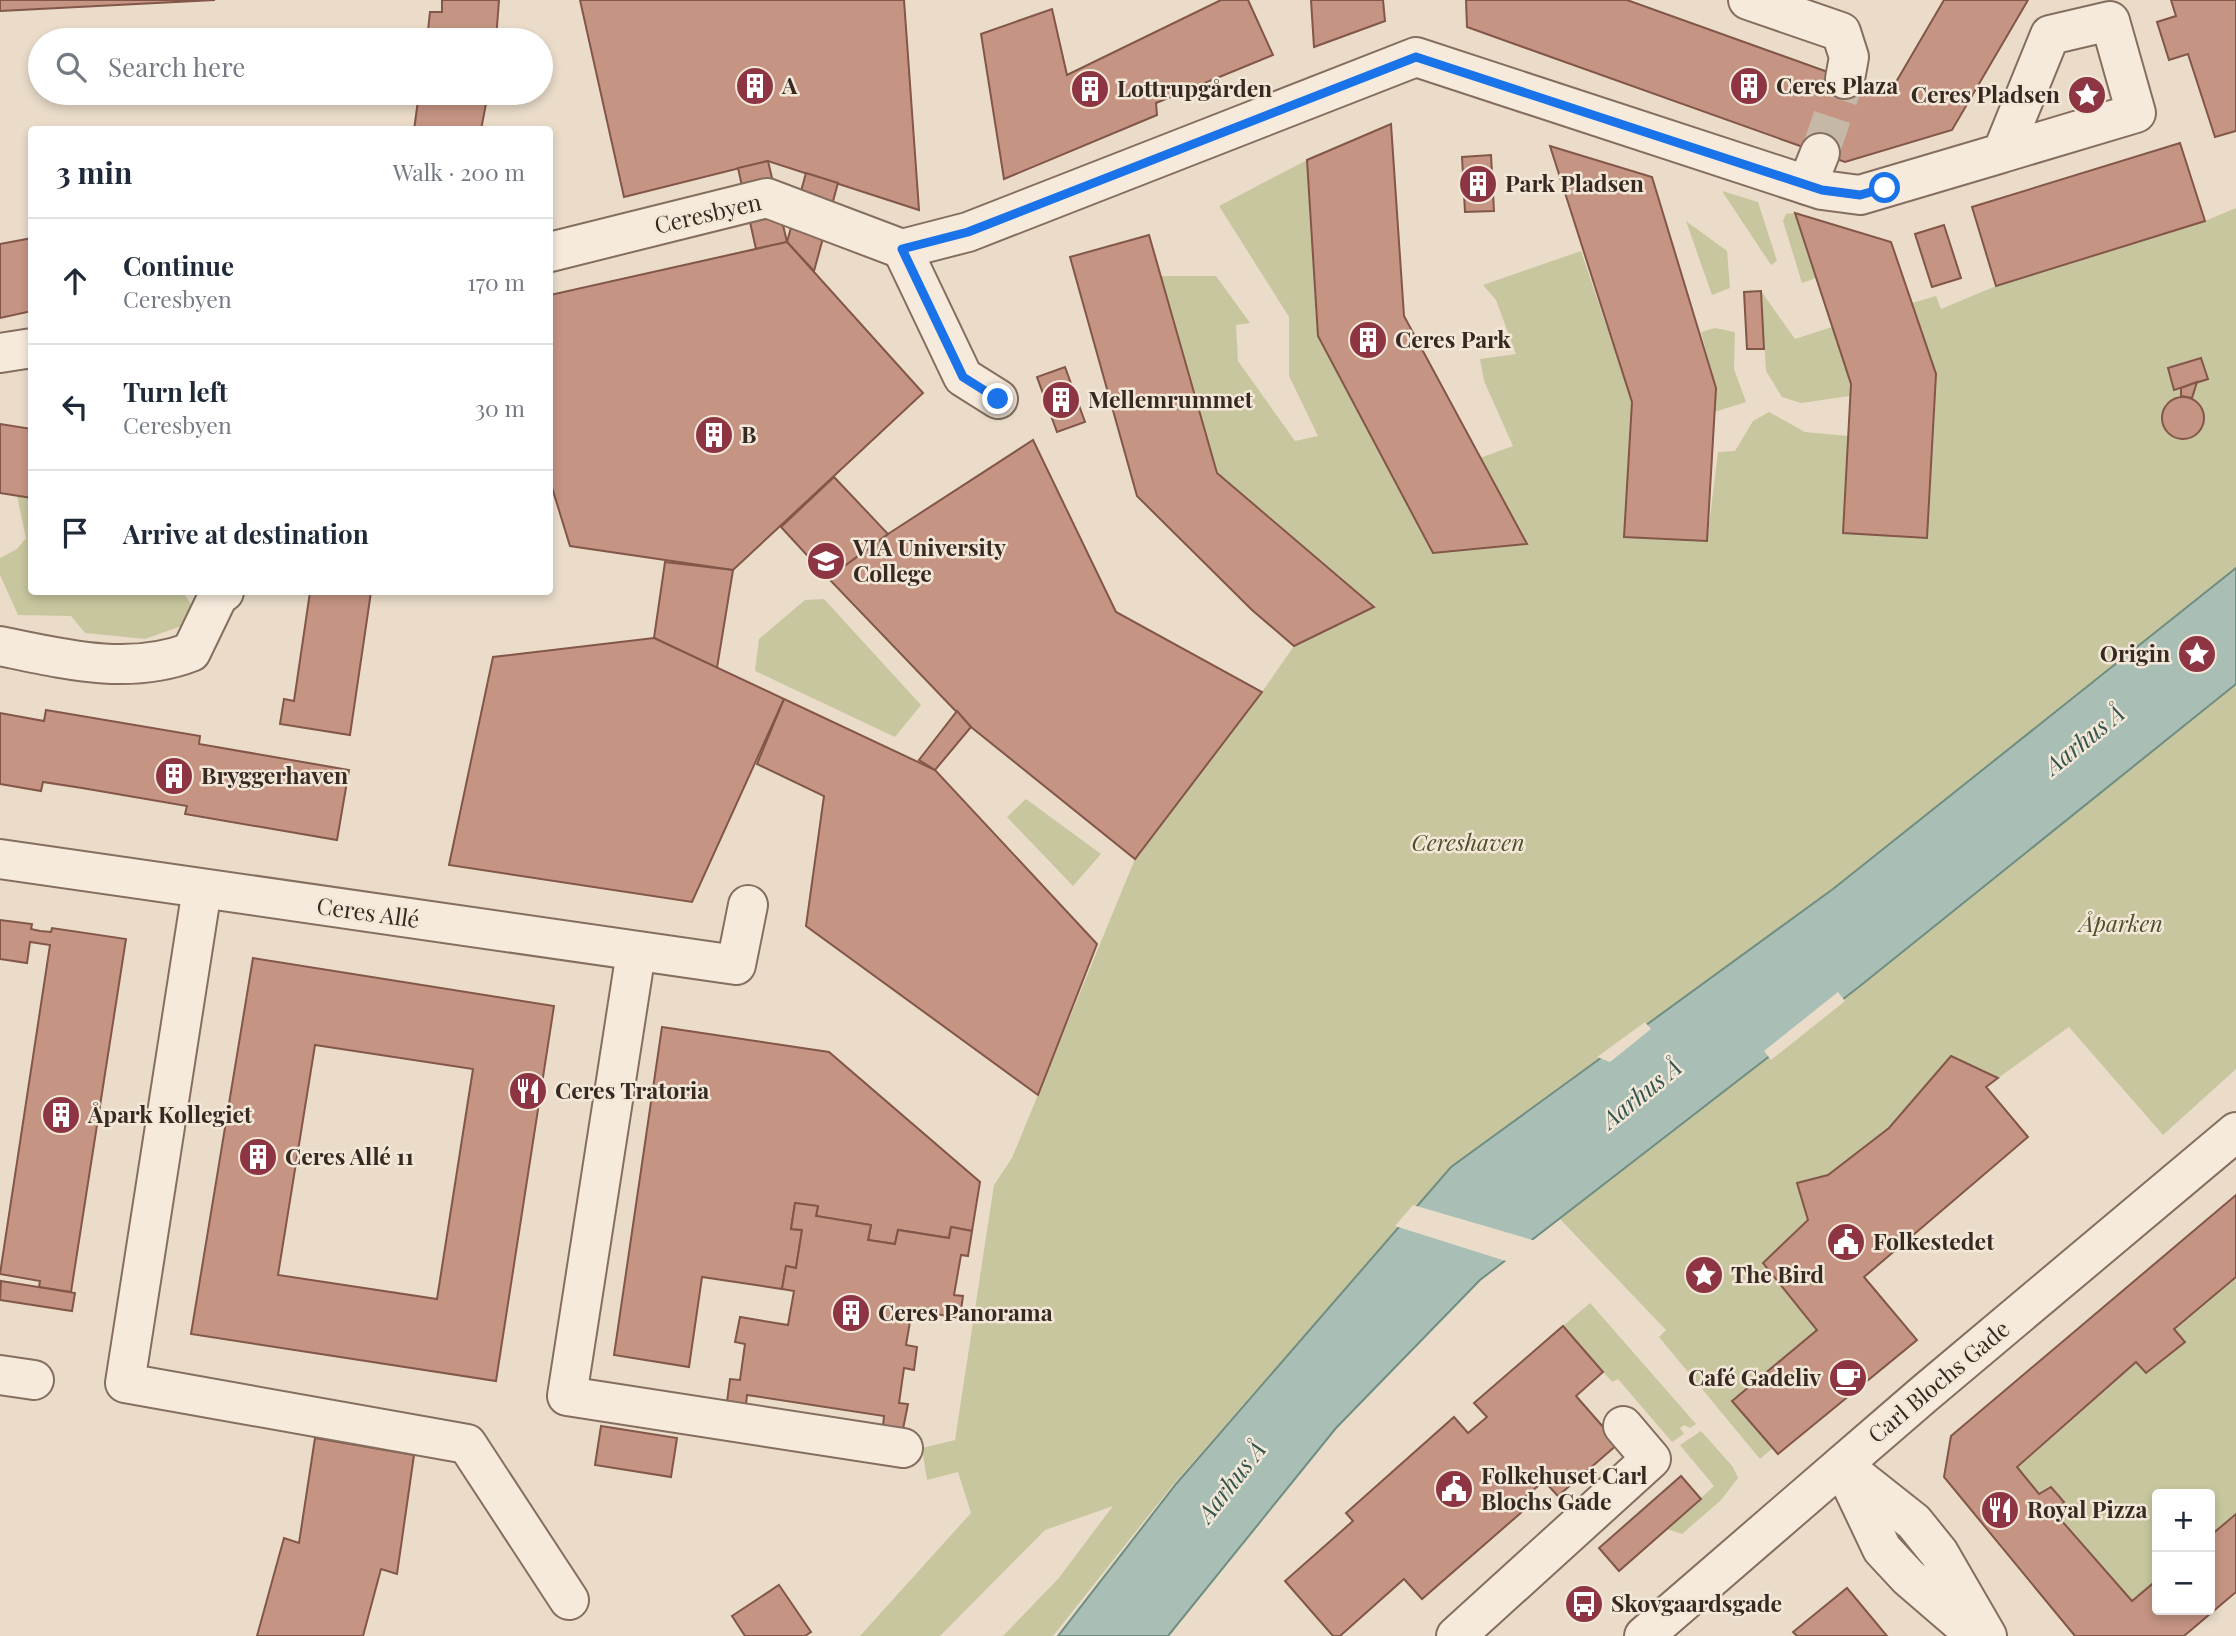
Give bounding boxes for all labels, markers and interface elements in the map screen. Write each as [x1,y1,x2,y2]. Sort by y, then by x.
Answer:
search box [28,28,553,105]
icon: search [52,48,90,86]
text: Search here [108,49,245,84]
building icon: A [734,65,776,107]
building icon: Ceres Plaza [1728,65,1770,107]
building icon: Lottrupgården [1069,68,1111,110]
place label: A [781,69,798,100]
place label: Ceres Plaza [1776,69,1898,100]
place label: Lottrupgården [1117,72,1272,103]
place icon: Ceres Pladsen [2066,74,2108,116]
place label: Ceres Pladsen [1911,78,2060,109]
text: 3 min [56,152,132,192]
text: Walk · 200 m [393,156,525,187]
building icon: Park Pladsen [1457,163,1499,205]
place label: Park Pladsen [1505,167,1644,198]
route start [1869,172,1900,203]
street label: Ceresbyen [651,185,764,240]
text: Continue [123,248,234,283]
icon: ahead [56,262,94,300]
text: 170 m [467,266,525,297]
text: Ceresbyen [123,283,232,314]
building icon: Ceres Park [1347,319,1389,361]
place label: Ceres Park [1395,323,1511,354]
text: Turn left [123,374,228,409]
building icon: Mellemrummet [1040,379,1082,421]
route end [982,383,1013,414]
place label: Mellemrummet [1088,383,1254,414]
icon: left [56,388,94,426]
text: 30 m [475,392,525,423]
text: Ceresbyen [123,409,232,440]
building icon: B [693,414,735,456]
place label: B [741,418,756,449]
icon: arrive [56,514,94,552]
text: Arrive at destination [123,516,369,551]
place label: VIA University College [852,531,1006,588]
school or university icon: VIA University College [805,540,847,582]
place icon: Origin [2176,633,2218,675]
place label: Origin [2100,637,2170,668]
water label: Aarhus Å [2035,696,2131,783]
building icon: Bryggerhaven [153,755,195,797]
place label: Bryggerhaven [201,759,348,790]
park label: Cereshaven [1411,826,1525,857]
street label: Ceres Allé [315,889,421,934]
park label: Åparken [2077,907,2163,938]
water label: Aarhus Å [1592,1050,1688,1137]
restaurant icon: Ceres Tratoria [507,1070,549,1112]
place label: Ceres Tratoria [555,1074,709,1105]
building icon: Åpark Kollegiet [40,1094,82,1136]
place label: Åpark Kollegiet [87,1098,253,1129]
building icon: Ceres Allé 11 [237,1136,279,1178]
place label: Ceres Allé 11 [285,1140,414,1171]
public building icon: Folkestedet [1825,1221,1867,1263]
place label: Folkestedet [1873,1225,1995,1256]
place icon: The Bird [1683,1254,1725,1296]
place label: The Bird [1731,1258,1824,1289]
building icon: Ceres Panorama [830,1292,872,1334]
place label: Ceres Panorama [878,1296,1053,1327]
street label: Carl Blochs Gade [1861,1313,2015,1449]
cafe icon: Café Gadeliv [1827,1357,1869,1399]
place label: Café Gadeliv [1688,1361,1821,1392]
water label: Aarhus Å [1187,1434,1272,1530]
place label: Folkehuset Carl Blochs Gade [1481,1459,1647,1516]
public building icon: Folkehuset Carl Blochs Gade [1433,1468,1475,1510]
restaurant icon: Royal Pizza [1979,1489,2021,1531]
map controls [2152,1489,2215,1615]
button: + [2152,1489,2215,1552]
place label: Royal Pizza [2027,1493,2148,1524]
button: − [2152,1552,2215,1615]
bus stop icon: Skovgaardsgade [1563,1583,1605,1625]
place label: Skovgaardsgade [1611,1587,1782,1618]

